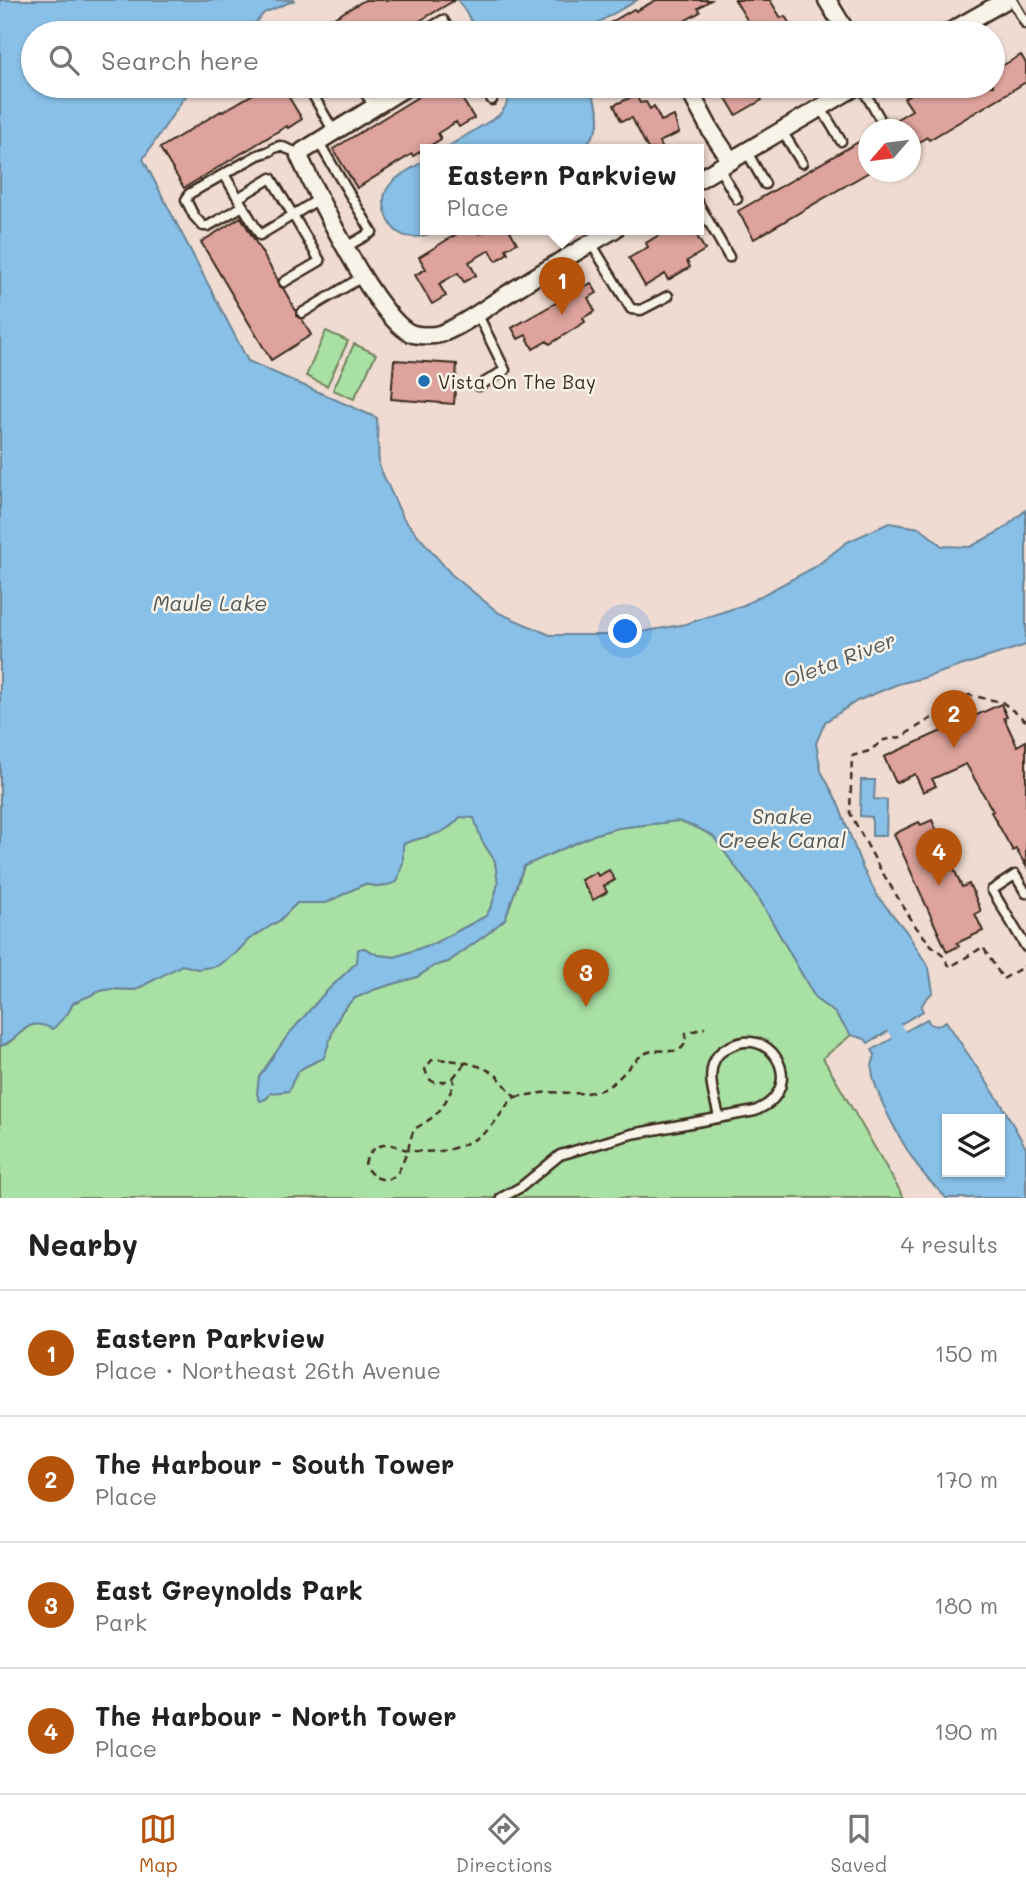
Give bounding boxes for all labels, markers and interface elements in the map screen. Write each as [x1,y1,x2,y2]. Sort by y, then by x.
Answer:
search box [21,21,1005,98]
icon: search [45,41,83,79]
text: Search here [101,43,259,77]
north arrow [858,119,921,182]
popup [420,144,704,235]
text: Eastern Parkview [447,158,677,192]
text: Place [447,192,509,222]
pin: 1 [539,257,585,315]
place label: Vista On The Bay [438,369,596,394]
marker: Vista On The Bay [416,373,432,389]
water label: Maule Lake [153,589,267,616]
your location [608,614,642,648]
water label: Oleta River [779,625,899,693]
pin: 2 [931,690,977,748]
water label: Snake Creek Canal [718,802,846,853]
pin: 4 [916,828,962,886]
pin: 3 [563,949,609,1007]
map controls [942,1114,1005,1177]
button: layers [942,1114,1005,1177]
text: Nearby [28,1224,138,1264]
text: 4 results [901,1229,998,1259]
text: Eastern Parkview [95,1321,325,1355]
text: 1 [46,1338,56,1368]
text: 150 m [934,1338,998,1368]
text: Place · Northeast 26th Avenue [95,1355,441,1385]
text: The Harbour - South Tower [95,1447,454,1481]
text: 2 [45,1464,57,1494]
text: 170 m [935,1464,998,1494]
text: Place [95,1481,157,1511]
text: East Greynolds Park [95,1573,363,1607]
text: 3 [44,1590,58,1620]
text: 180 m [934,1590,998,1620]
text: Park [95,1607,147,1637]
text: The Harbour - North Tower [95,1699,457,1733]
text: 4 [44,1716,58,1746]
text: 190 m [934,1716,998,1746]
text: Place [95,1733,157,1763]
tab: Map [139,1810,178,1877]
tab: Directions [456,1810,552,1877]
tab: Saved [831,1810,887,1877]

